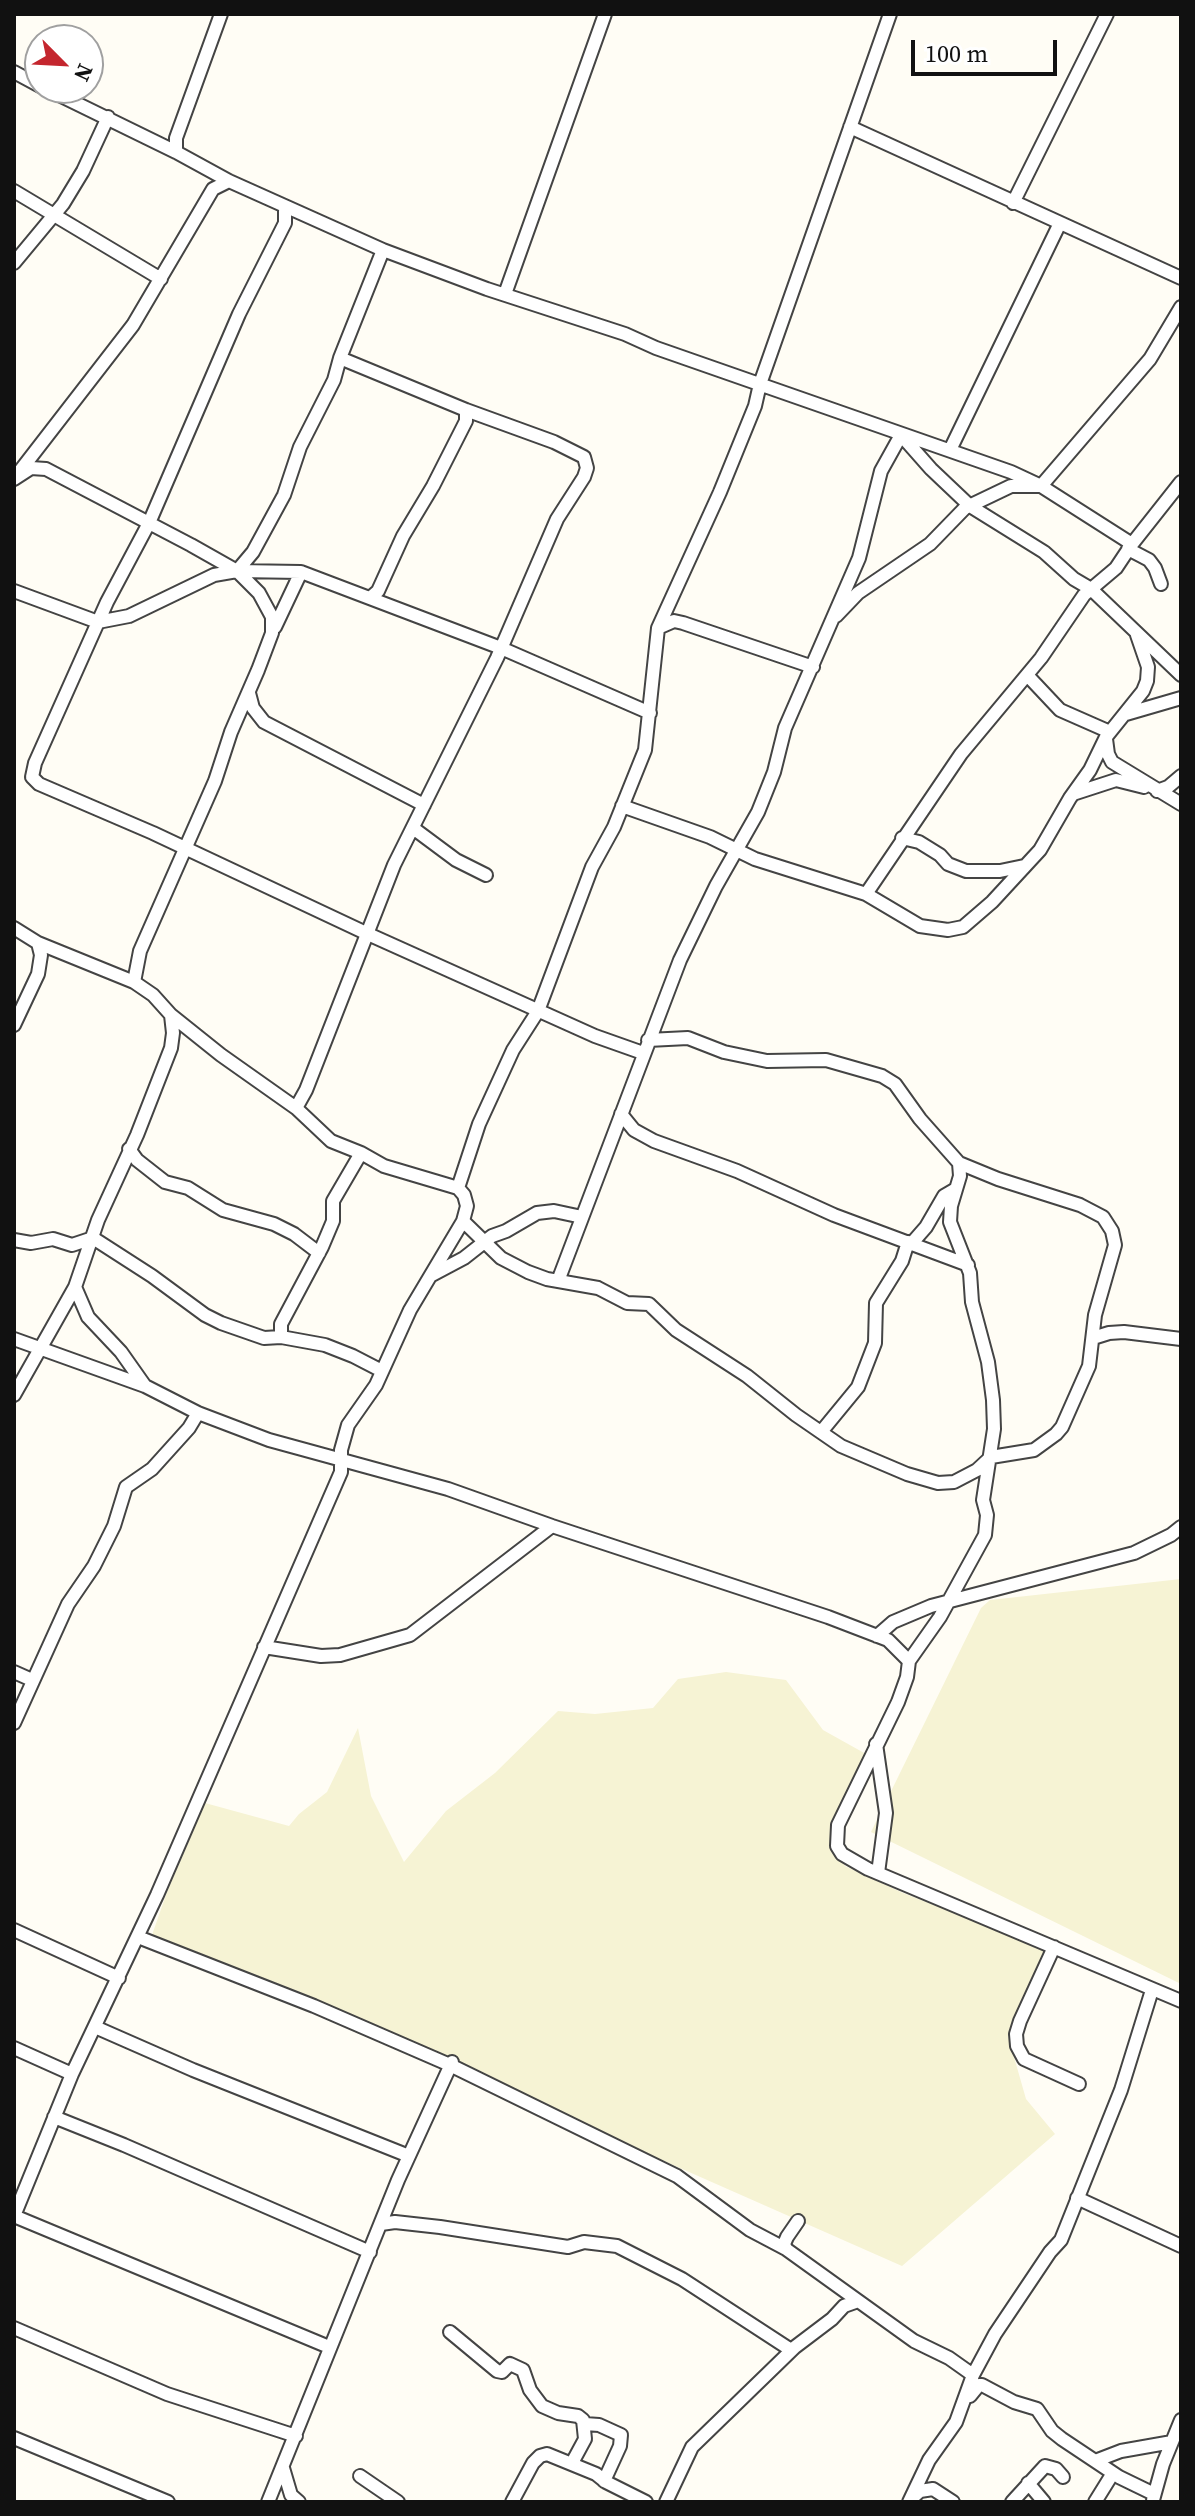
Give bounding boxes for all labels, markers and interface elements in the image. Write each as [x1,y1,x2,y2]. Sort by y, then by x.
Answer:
north arrow [24,24,104,104]
scale bar [915,24,1061,74]
text: 100 m [925,37,988,70]
text: N [67,60,101,86]

